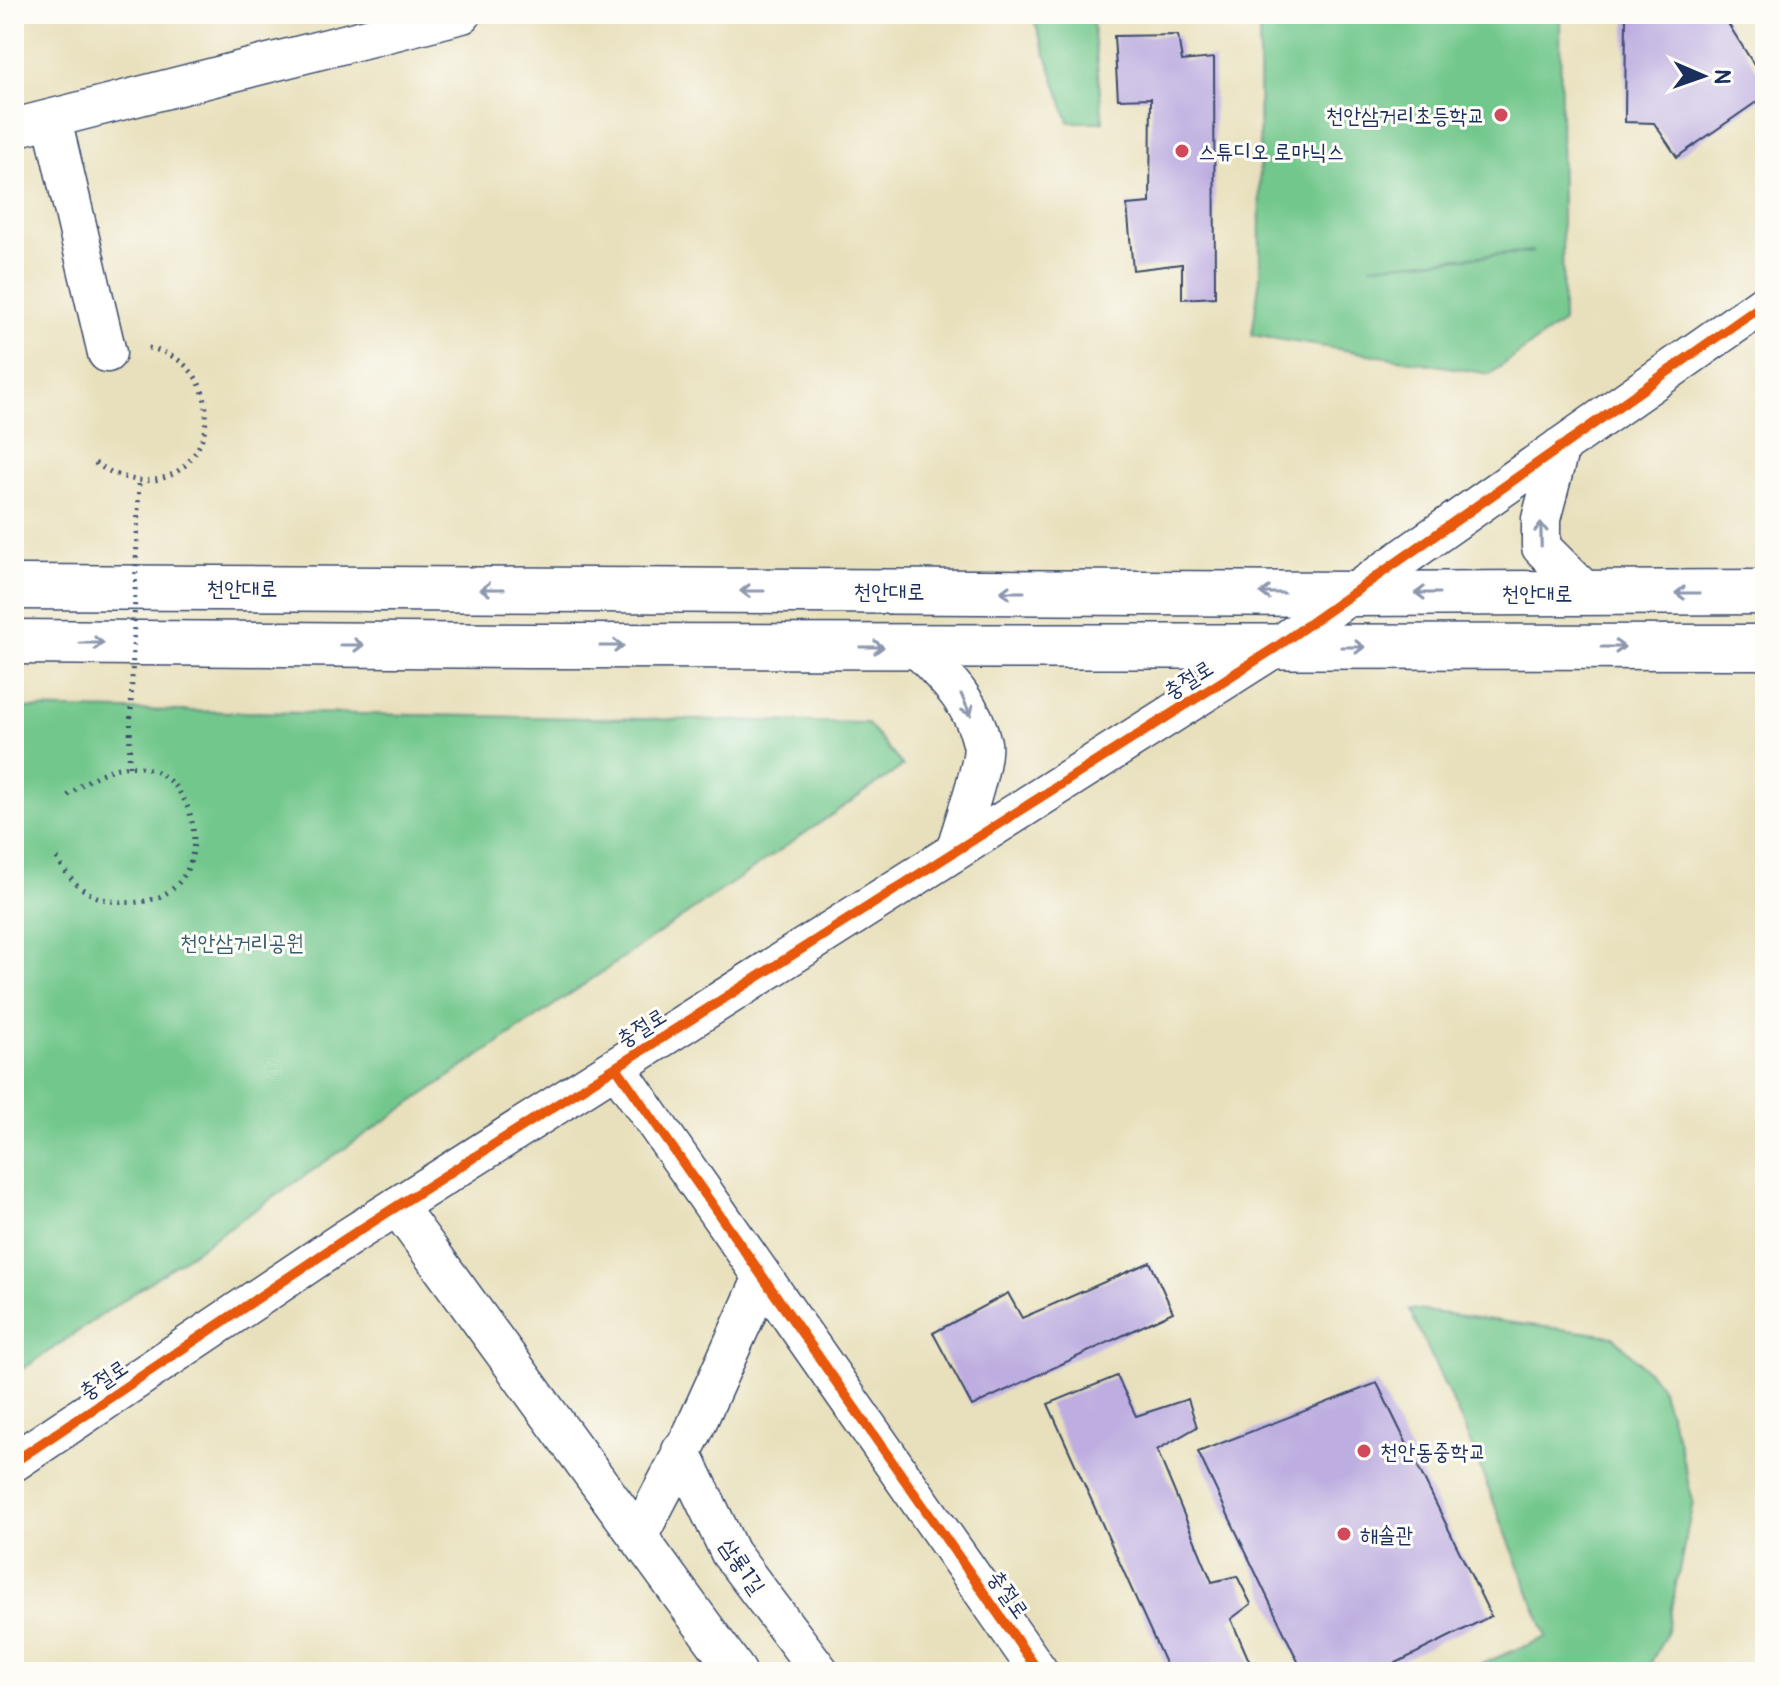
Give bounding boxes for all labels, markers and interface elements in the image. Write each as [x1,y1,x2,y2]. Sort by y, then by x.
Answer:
north arrow [1663,36,1743,116]
text: N [1708,69,1736,85]
place label: 천안삼거리초등학교 [1326,102,1485,130]
marker: 천안삼거리초등학교 [1492,106,1510,124]
place label: 스튜디오 로마닉스 [1198,138,1344,166]
marker: 스튜디오 로마닉스 [1173,142,1191,160]
one-way arrow [1534,521,1549,548]
street label: 천안대로 [207,575,277,603]
street label: 천안대로 [854,578,924,606]
street label: 천안대로 [1502,580,1572,608]
one-way arrow [479,581,506,597]
one-way arrow [739,583,766,598]
one-way arrow [999,584,1026,600]
one-way arrow [1259,585,1286,601]
one-way arrow [1414,585,1441,601]
one-way arrow [1674,585,1701,601]
one-way arrow [78,635,105,651]
one-way arrow [338,637,365,653]
one-way arrow [598,638,625,654]
one-way arrow [858,639,885,655]
one-way arrow [1599,639,1626,655]
one-way arrow [1339,640,1366,655]
street label: 충절로 [1159,654,1218,706]
one-way arrow [959,693,974,717]
park label: 천안삼거리공원 [180,929,304,957]
street label: 충절로 [612,1002,671,1054]
street label: 충절로 [74,1353,133,1406]
place label: 천안동중학교 [1380,1438,1486,1466]
marker: 천안동중학교 [1355,1442,1373,1460]
place label: 해솔관 [1360,1521,1413,1549]
marker: 해솔관 [1335,1525,1353,1543]
street label: 삼룡1길 [713,1533,771,1600]
street label: 충절로 [981,1565,1035,1624]

